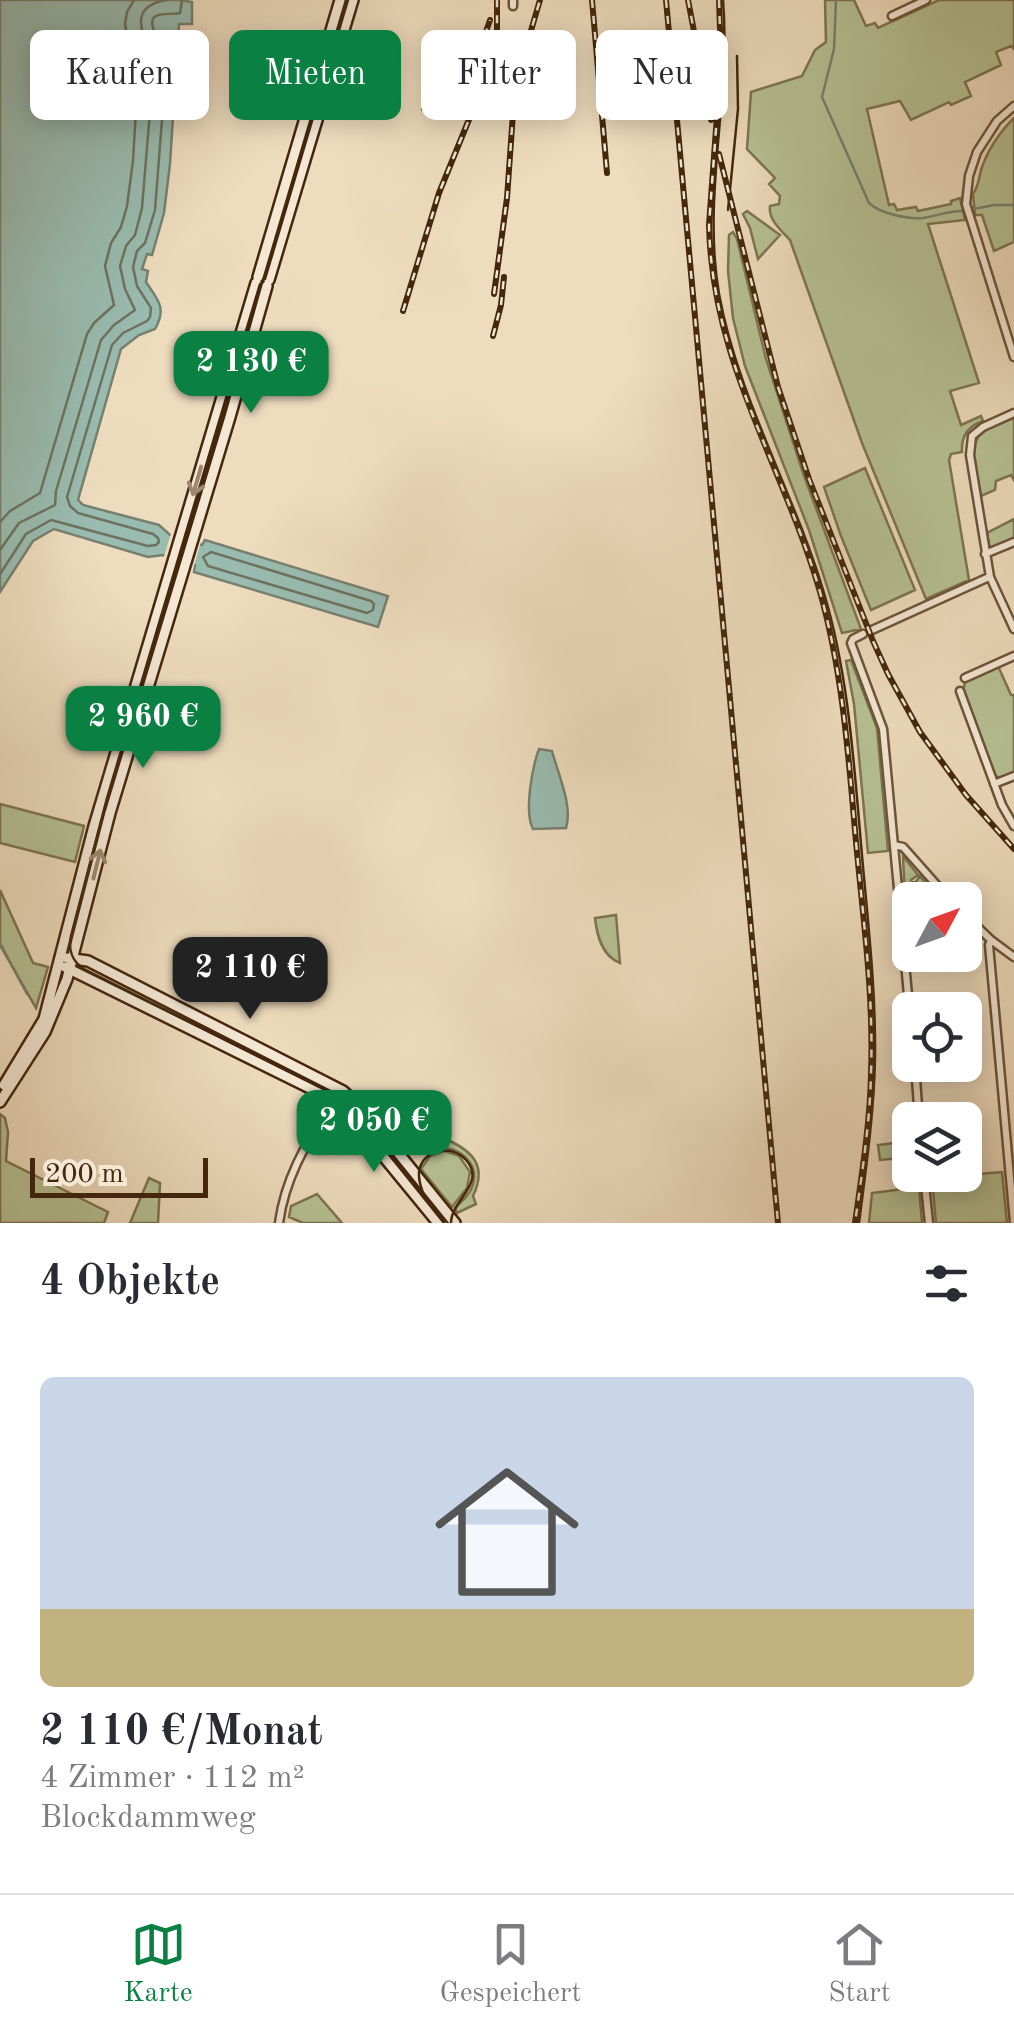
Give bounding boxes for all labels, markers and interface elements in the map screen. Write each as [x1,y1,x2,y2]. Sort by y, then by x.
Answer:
chip: Kaufen [30,30,209,120]
chip: Mieten [229,30,401,120]
chip: Filter [421,30,576,120]
chip: Neu [596,30,728,120]
pin: 2 130 € [159,331,343,416]
text: 2 130 € [196,347,306,379]
one-way arrow [187,465,205,496]
pin: 2 960 € [51,686,235,771]
text: 2 960 € [88,702,198,734]
one-way arrow [88,849,107,880]
north arrow [892,882,982,972]
map controls [892,882,982,1192]
pin: 2 110 € [158,937,342,1022]
text: 2 110 € [195,953,305,985]
button: locate [892,992,982,1082]
pin: 2 050 € [282,1090,466,1175]
button: layers [892,1102,982,1192]
text: 2 050 € [319,1106,429,1138]
scale bar [30,1153,208,1198]
text: 200 m [45,1161,124,1189]
icon: filters [919,1256,974,1311]
text: 4 Objekte [40,1262,220,1304]
icon: home [417,1442,597,1622]
text: 2 110 €/Monat [40,1712,323,1754]
text: 4 Zimmer · 112 m² [40,1763,305,1795]
text: Blockdammweg [40,1803,256,1835]
tab: Karte [123,1917,193,2012]
tab: Gespeichert [440,1917,581,2012]
tab: Start [828,1917,891,2012]

